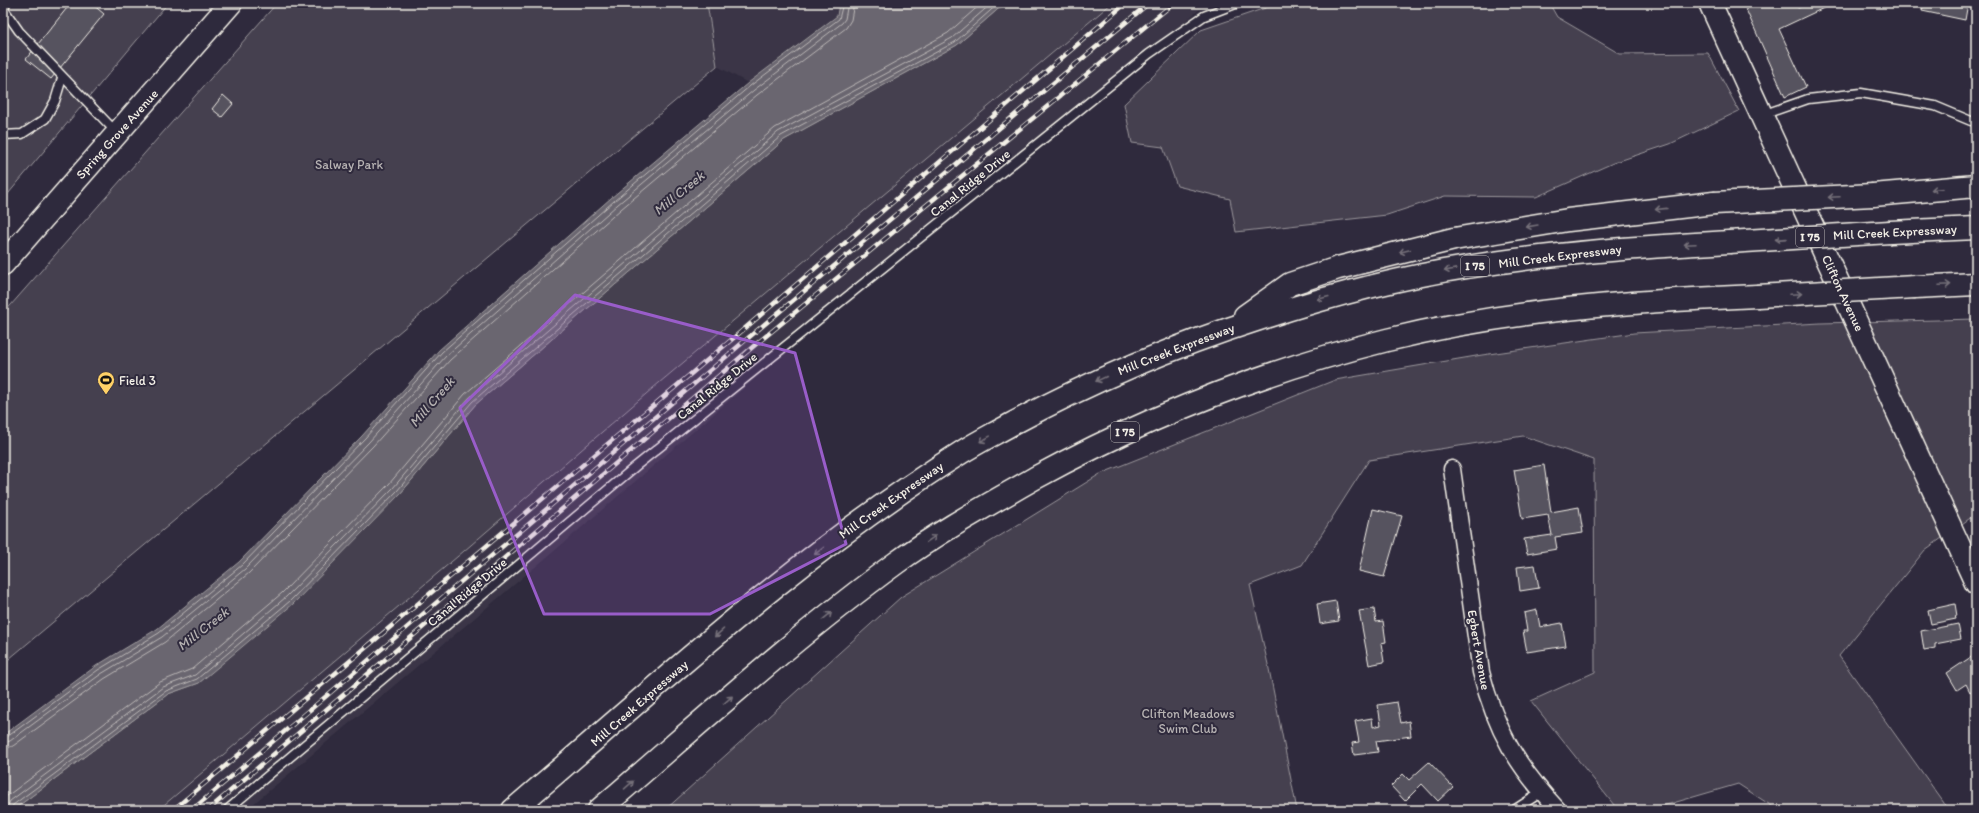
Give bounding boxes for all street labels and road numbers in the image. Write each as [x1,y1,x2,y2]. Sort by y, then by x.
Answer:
street label: Spring Grove Avenue [73,86,161,182]
street label: Canal Ridge Drive [927,146,1013,220]
street label: Mill Creek Expressway [1833,221,1957,243]
road number: I 75 [1796,227,1824,247]
street label: Mill Creek Expressway [1498,241,1622,271]
street label: Clifton Avenue [1819,252,1867,334]
road number: I 75 [1461,256,1489,276]
street label: Mill Creek Expressway [1115,320,1237,378]
street label: Canal Ridge Drive [674,349,760,423]
road number: I 75 [1111,422,1139,442]
street label: Mill Creek Expressway [836,458,946,542]
street label: Canal Ridge Drive [424,554,510,630]
street label: Egbert Avenue [1465,609,1493,691]
street label: Mill Creek Expressway [587,657,691,749]

